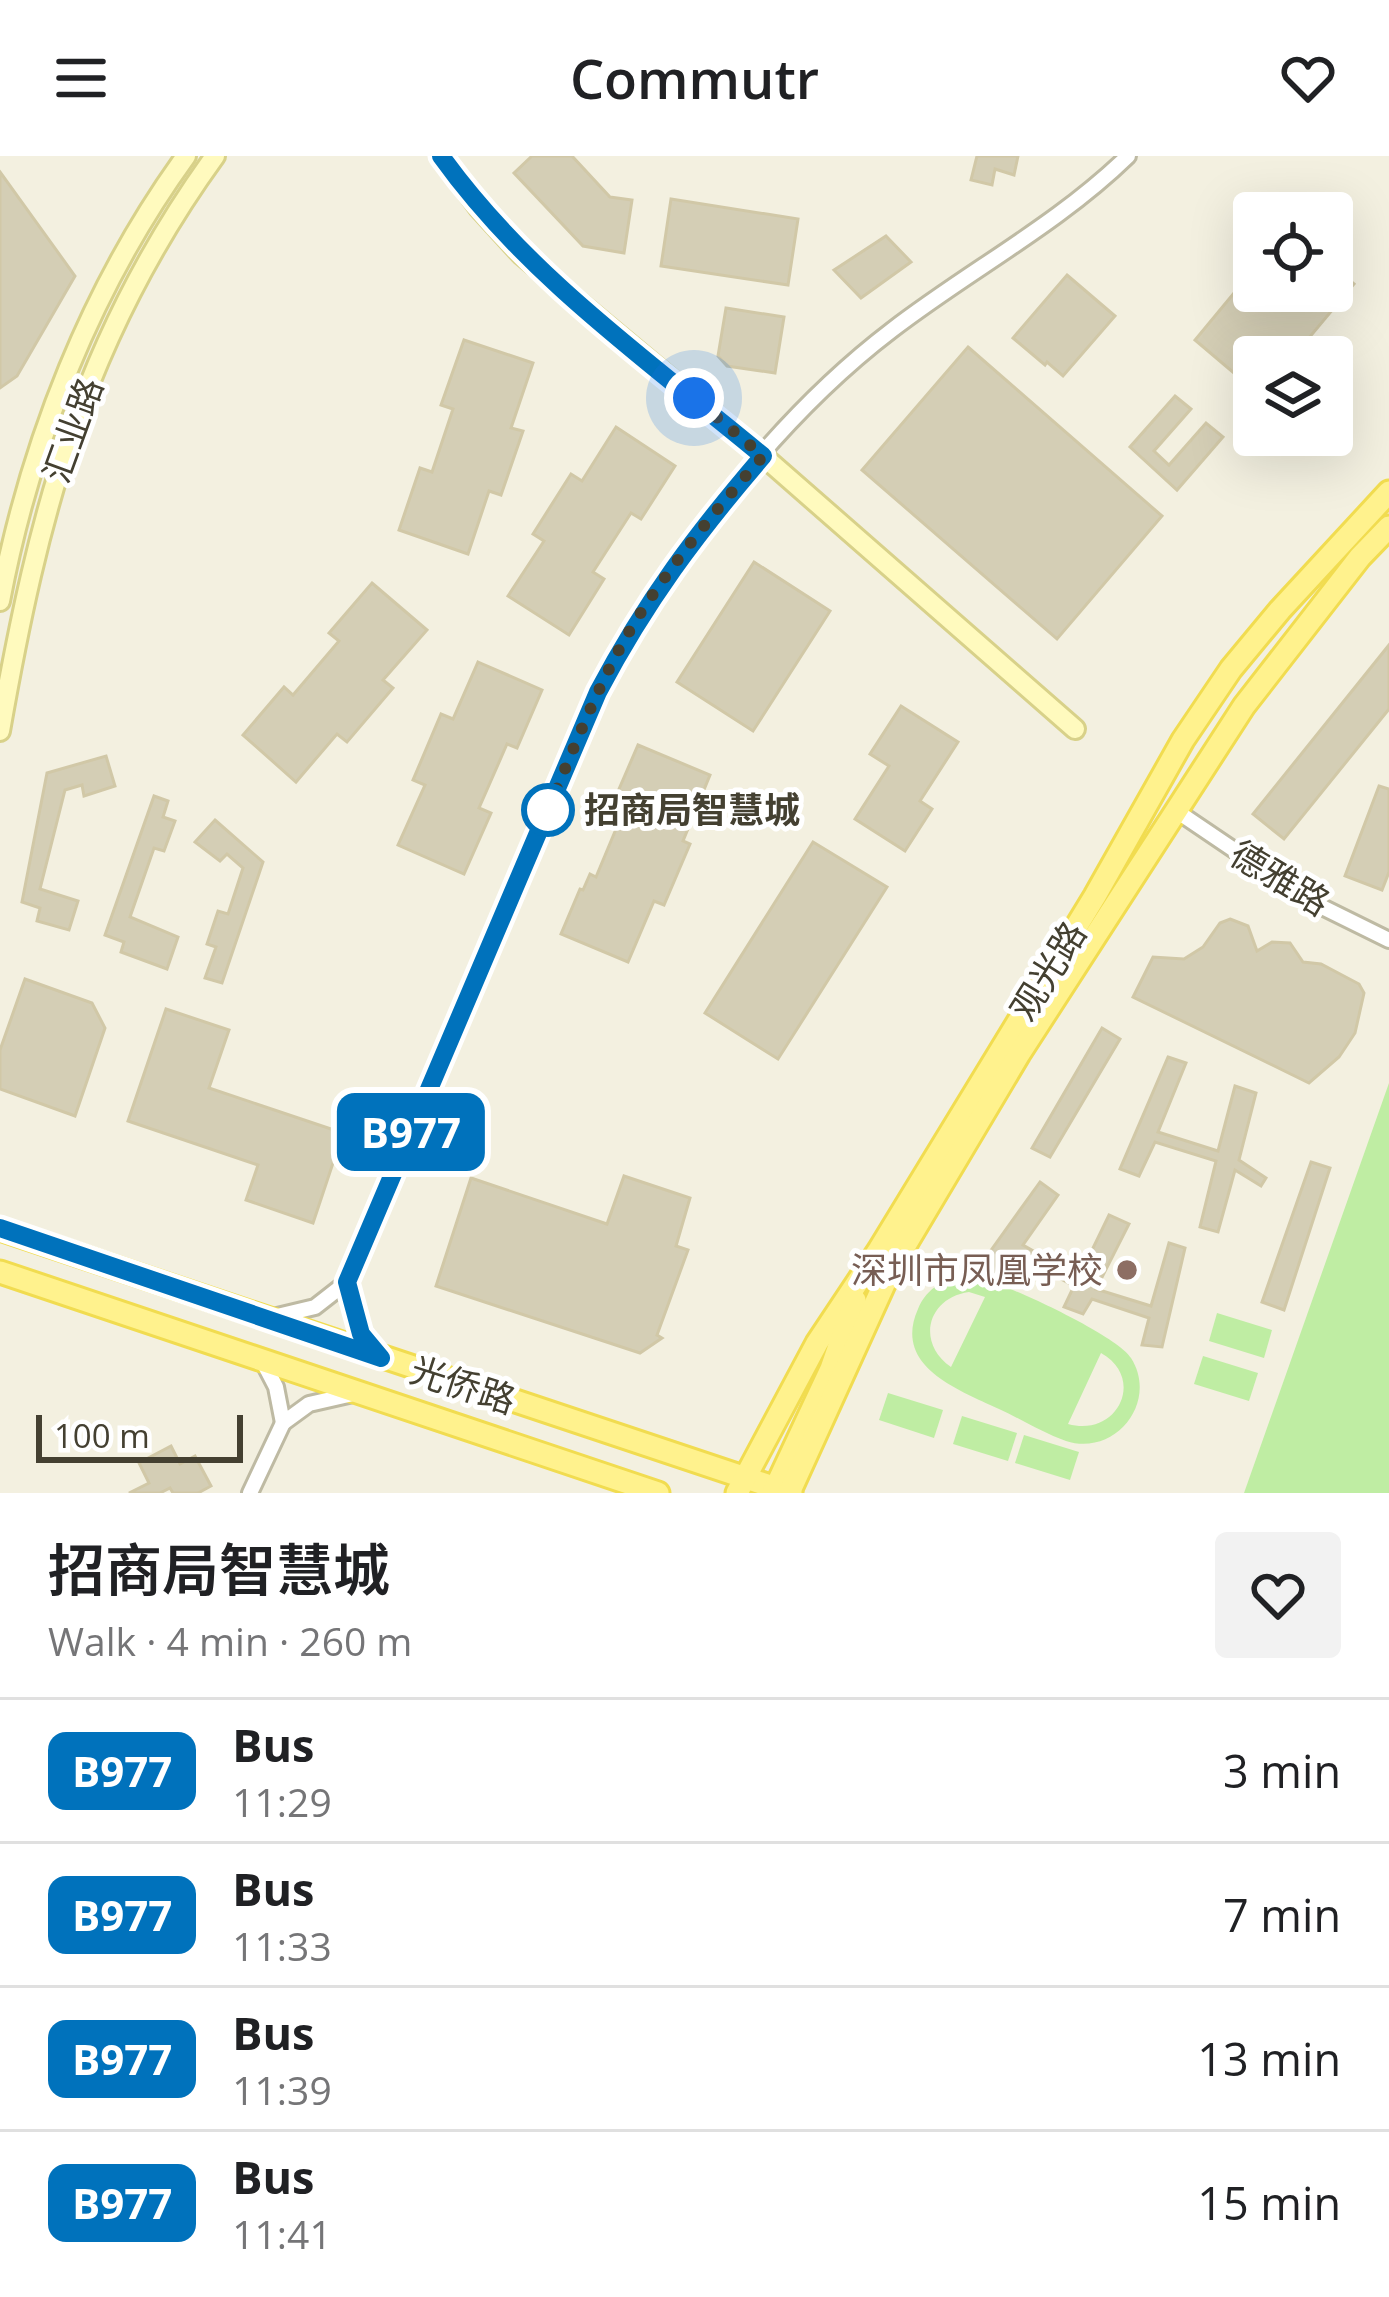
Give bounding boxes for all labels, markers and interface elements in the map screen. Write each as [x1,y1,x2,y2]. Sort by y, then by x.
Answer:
text: Commutr [570,41,819,115]
icon: menu [48,45,114,111]
icon: heart [1275,45,1341,111]
map controls [1233,192,1353,456]
button: locate [1233,192,1353,312]
button: layers [1233,336,1353,456]
your location [664,368,724,428]
street label: 汇业路 [31,371,114,489]
marker: 招商局智慧城 [523,785,573,835]
place label: 招商局智慧城 [584,785,800,834]
street label: 德雅路 [1221,829,1339,926]
street label: 观光路 [998,912,1097,1030]
line badge: B977 [327,1093,495,1171]
text: B977 [361,1103,461,1160]
place label: 深圳市凤凰学校 [851,1245,1103,1294]
marker: 深圳市凤凰学校 [1114,1257,1140,1283]
street label: 光侨路 [404,1345,522,1425]
scale bar [36,1409,243,1462]
text: 100 m [54,1413,150,1458]
text: 招商局智慧城 [48,1530,390,1608]
button: heart [1215,1532,1341,1658]
text: Walk · 4 min · 260 m [48,1614,412,1667]
text: Bus [232,1714,314,1775]
text: 3 min [1223,1740,1341,1801]
text: B977 [72,1742,172,1799]
text: 11:29 [232,1775,332,1828]
text: Bus [232,1858,314,1919]
text: 7 min [1223,1884,1341,1945]
text: B977 [72,1886,172,1943]
text: 11:33 [232,1919,332,1972]
text: Bus [232,2002,314,2063]
text: 13 min [1197,2028,1341,2089]
text: B977 [72,2030,172,2087]
text: 11:39 [232,2063,332,2116]
text: Bus [232,2146,314,2207]
text: 15 min [1197,2172,1341,2233]
text: B977 [72,2174,172,2231]
text: 11:41 [232,2207,332,2260]

